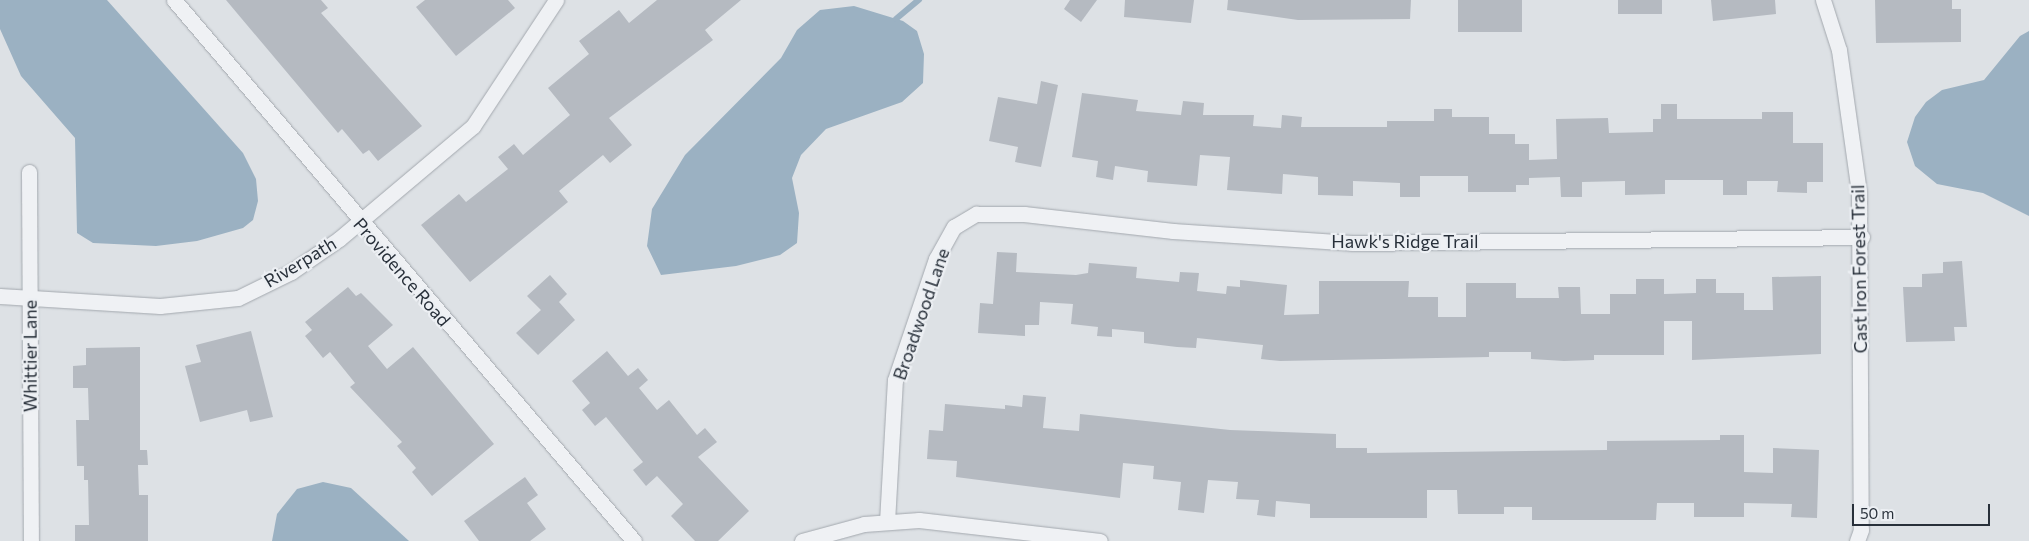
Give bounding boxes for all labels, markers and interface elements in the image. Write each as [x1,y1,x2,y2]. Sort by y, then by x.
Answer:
street label: Cast Iron Forest Trail [1847,184,1871,354]
street label: Providence Road [349,213,455,331]
street label: Hawk's Ridge Trail [1331,230,1479,252]
street label: Riverpath [260,232,340,292]
street label: Broadwood Lane [888,245,954,383]
street label: Whittier Lane [19,300,41,412]
scale bar [1854,494,1992,526]
text: 50 m [1860,504,1894,522]

